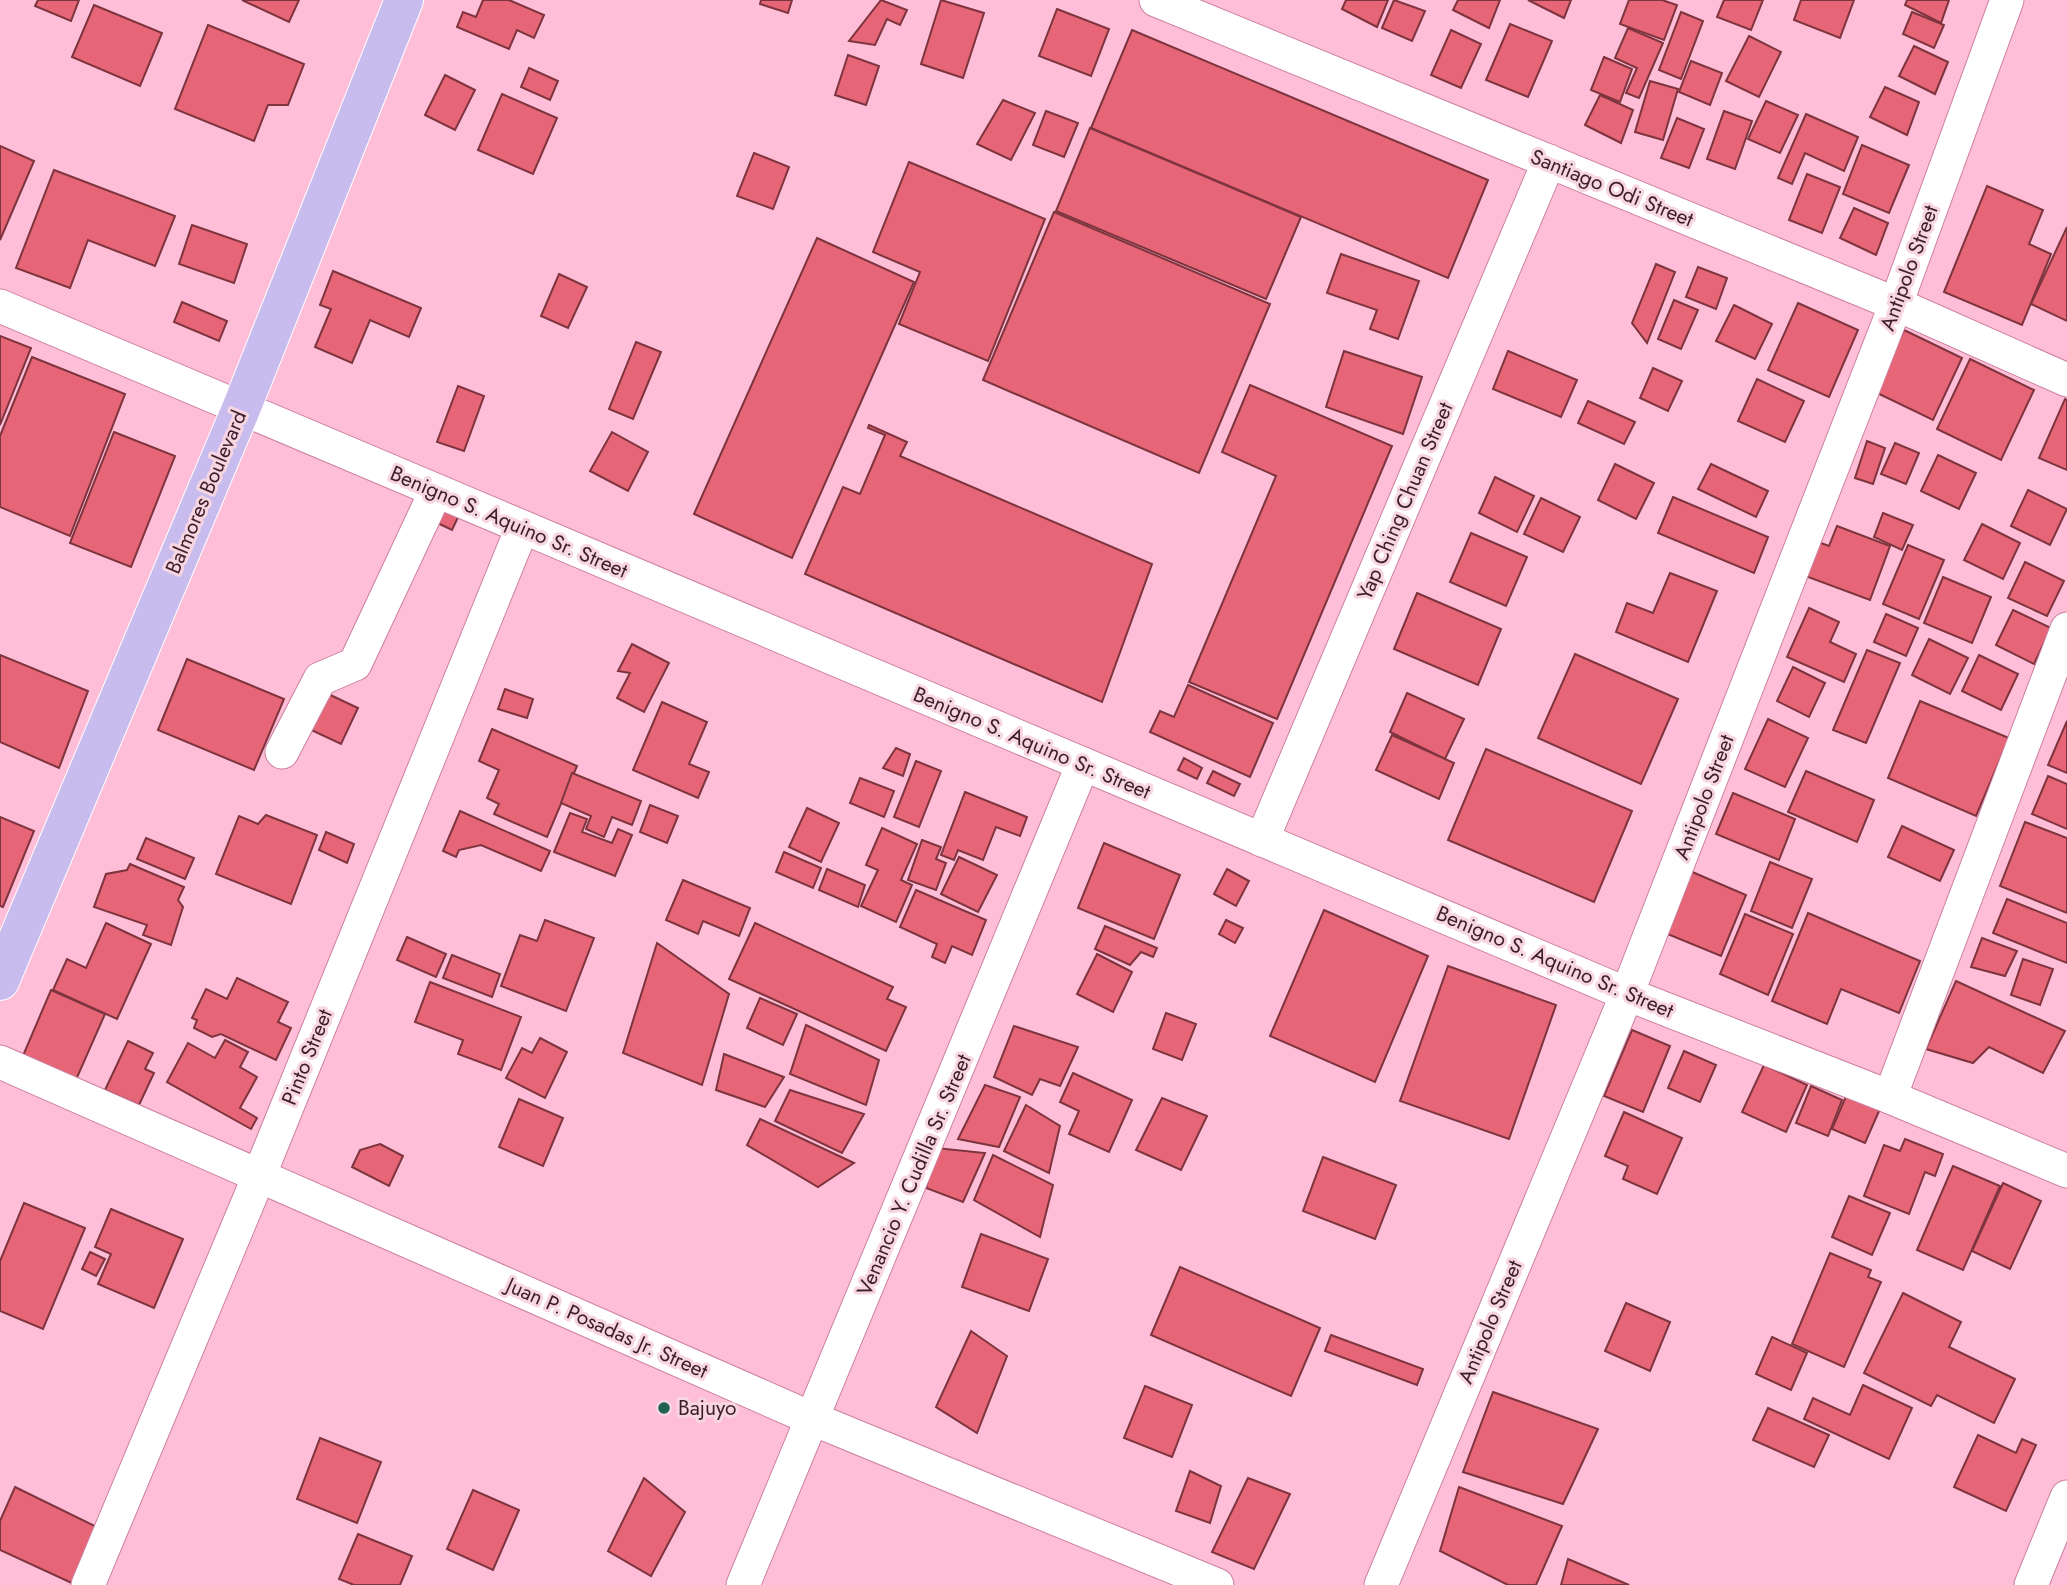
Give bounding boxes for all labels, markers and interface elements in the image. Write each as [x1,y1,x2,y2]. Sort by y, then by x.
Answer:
street label: Santiago Odi Street [1526,142,1698,234]
street label: Antipolo Street [1872,201,1946,335]
street label: Yap Ching Chuan Street [1350,397,1460,605]
street label: Balmores Boulevard [158,406,254,578]
street label: Benigno S. Aquino Sr. Street [386,458,632,586]
street label: Benigno S. Aquino Sr. Street [909,679,1155,807]
street label: Antipolo Street [1666,730,1742,864]
street label: Benigno S. Aquino Sr. Street [1432,898,1678,1026]
street label: Pinto Street [274,1005,340,1109]
street label: Venancio Y. Cudilla Sr. Street [849,1050,979,1300]
street label: Antipolo Street [1450,1256,1530,1388]
street label: Juan P. Posadas Jr. Street [499,1269,712,1386]
place label: Bajuyo [678,1393,737,1423]
marker: Bajuyo [656,1400,672,1416]

